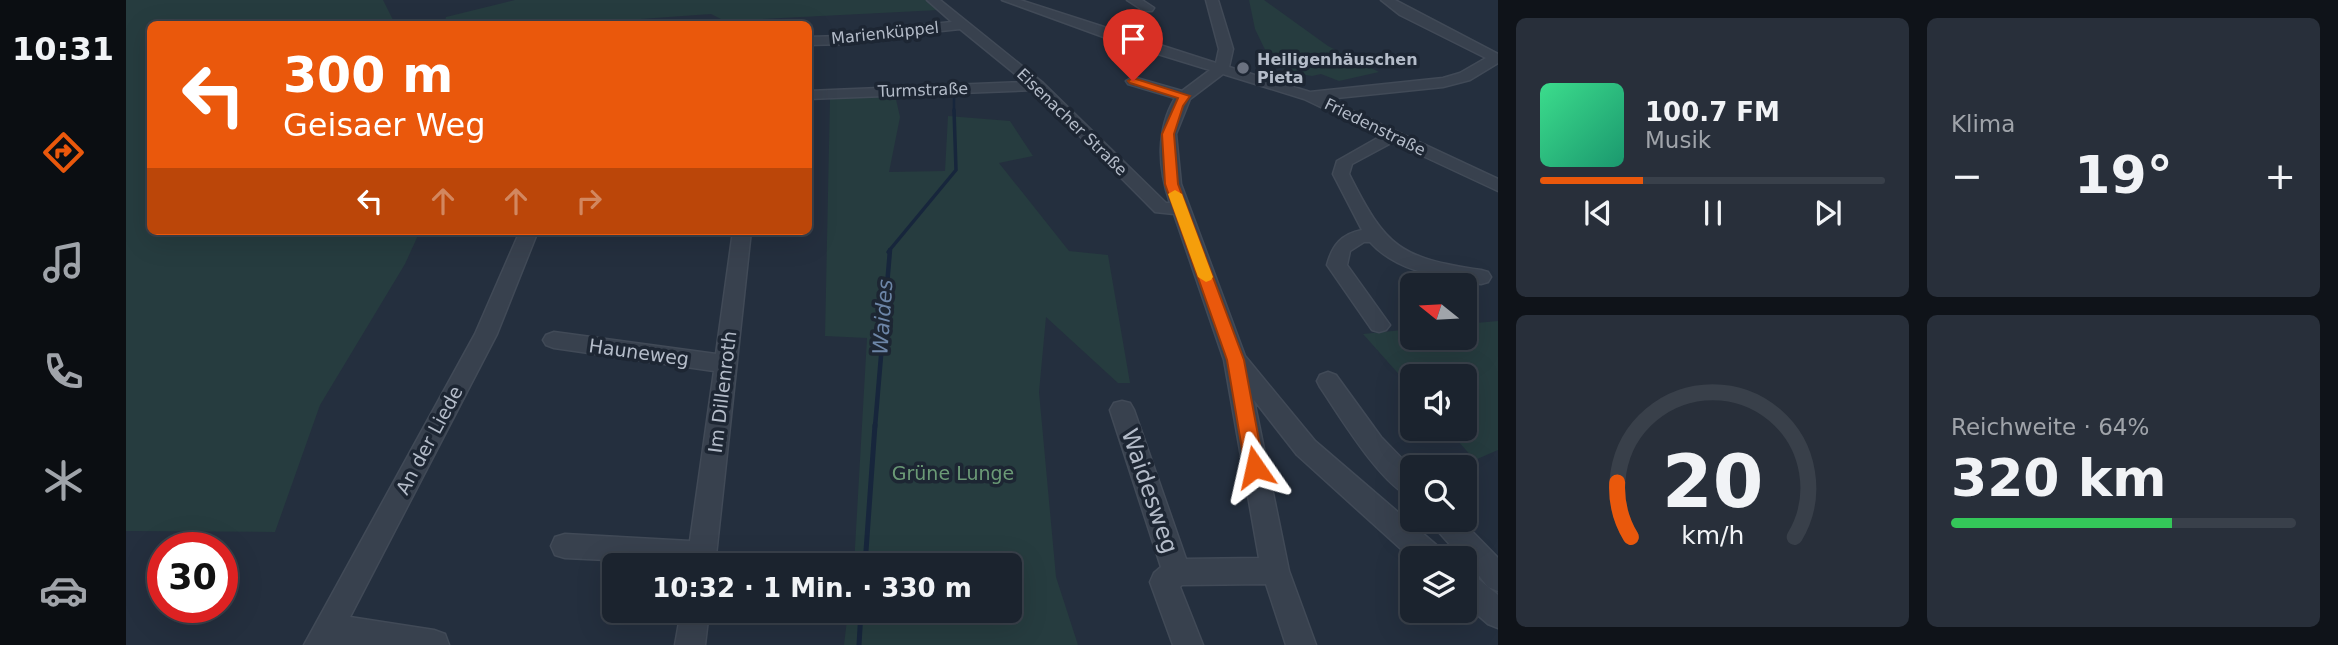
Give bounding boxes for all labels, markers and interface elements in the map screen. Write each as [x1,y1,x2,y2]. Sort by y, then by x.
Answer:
pin [1103,9,1163,81]
street label: Marienküppel [830,18,940,48]
icon: arrive [1114,20,1152,58]
text: 10:31 [12,30,114,68]
text: 300 m [283,47,453,104]
icon: left [168,49,259,140]
place label: Heiligenhäuschen Pieta [1257,50,1418,87]
marker: Heiligenhäuschen Pieta [1235,60,1251,76]
street label: Eisenacher Straße [1013,65,1131,179]
street label: Turmstraße [877,79,968,101]
street label: Friedenstraße [1321,94,1429,160]
text: 100.7 FM [1645,97,1780,127]
text: Geisaer Weg [283,106,485,144]
text: Klima [1951,111,2015,137]
text: Musik [1645,127,1711,153]
icon: directions [39,128,88,177]
text: 19° [2074,145,2173,205]
text: − [1951,154,1983,198]
text: + [2264,154,2296,198]
icon: left [351,182,389,220]
icon: ahead [424,182,462,220]
icon: ahead [497,182,535,220]
icon: right [570,182,608,220]
icon: previous [1579,194,1617,232]
icon: pause [1694,194,1732,232]
icon: next [1809,194,1847,232]
icon: music [39,238,88,287]
north arrow [1400,273,1477,350]
map controls [1400,273,1477,623]
water label: Waides [868,278,898,356]
street label: Im Dillenroth [704,330,740,454]
street label: Hauneweg [587,334,691,370]
icon: phone [39,347,88,396]
button: sound [1400,364,1477,441]
street label: An der Liede [391,382,467,498]
text: Reichweite · 64% [1951,414,2149,440]
street label: Waidesweg [1117,425,1183,557]
position arrow [1218,430,1292,504]
text: 20 [1662,439,1763,524]
text: 320 km [1951,448,2166,508]
button: search [1400,455,1477,532]
icon: climate [39,456,88,505]
park label: Grüne Lunge [892,462,1014,484]
text: km/h [1681,521,1744,550]
speed limit sign: 30 [147,532,238,623]
button: layers [1400,546,1477,623]
icon: car [39,566,88,615]
text: 10:32 · 1 Min. · 330 m [652,573,972,603]

